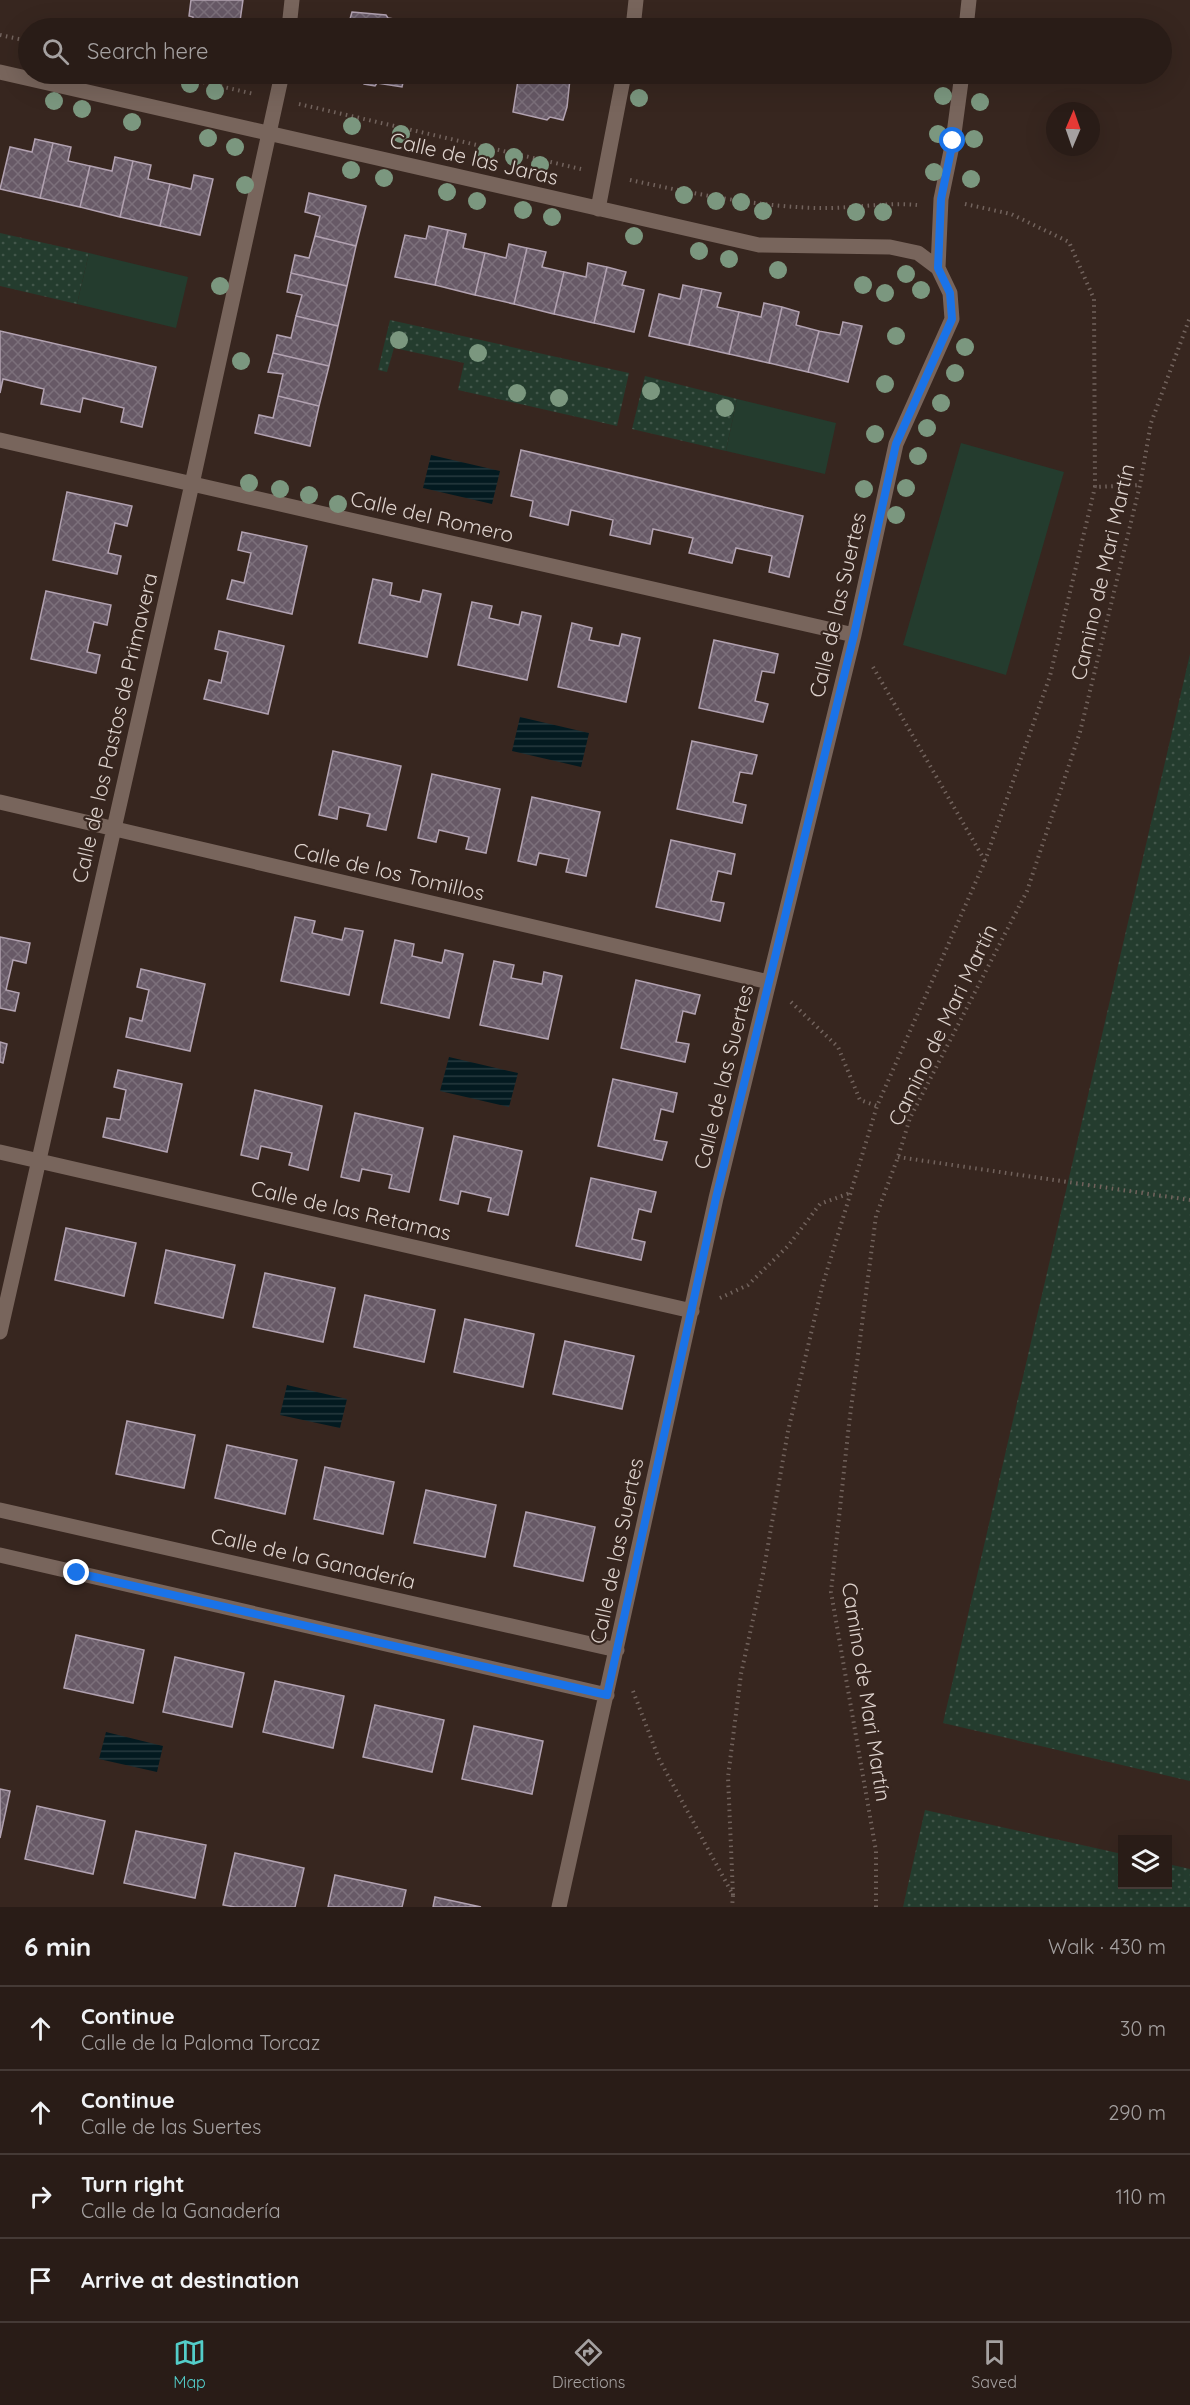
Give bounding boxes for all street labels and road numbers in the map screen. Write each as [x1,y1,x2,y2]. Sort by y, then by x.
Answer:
street label: Calle de las Jaras [387,126,561,190]
street label: Camino de Mari Martín [1064,461,1140,683]
street label: Calle del Romero [348,485,516,547]
street label: Calle de las Suertes [803,510,871,700]
street label: Calle de los Pastos de Primavera [66,570,162,885]
street label: Calle de los Tomillos [291,836,487,906]
street label: Camino de Mari Martín [882,919,1002,1130]
street label: Calle de las Suertes [688,982,759,1172]
street label: Calle de las Retamas [249,1174,454,1246]
street label: Calle de las Suertes [584,1455,648,1646]
street label: Calle de la Ganadería [208,1522,418,1594]
street label: Camino de Mari Martín [837,1581,897,1803]

